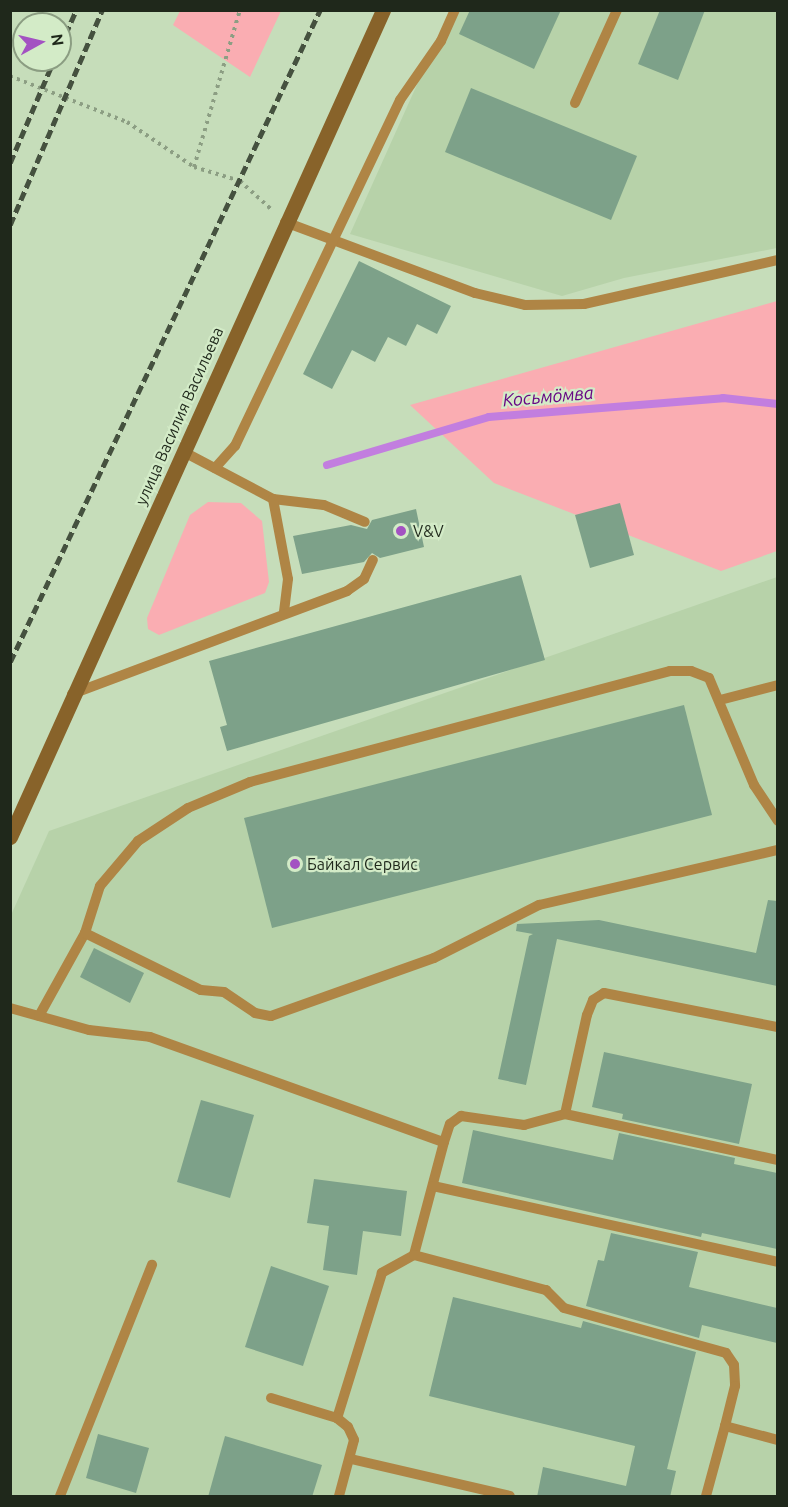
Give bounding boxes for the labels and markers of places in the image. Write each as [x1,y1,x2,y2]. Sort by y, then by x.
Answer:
place label: V&V [413,521,444,541]
marker: V&V [394,524,408,538]
place label: Байкал Сервис [307,854,418,874]
marker: Байкал Сервис [288,857,302,871]

